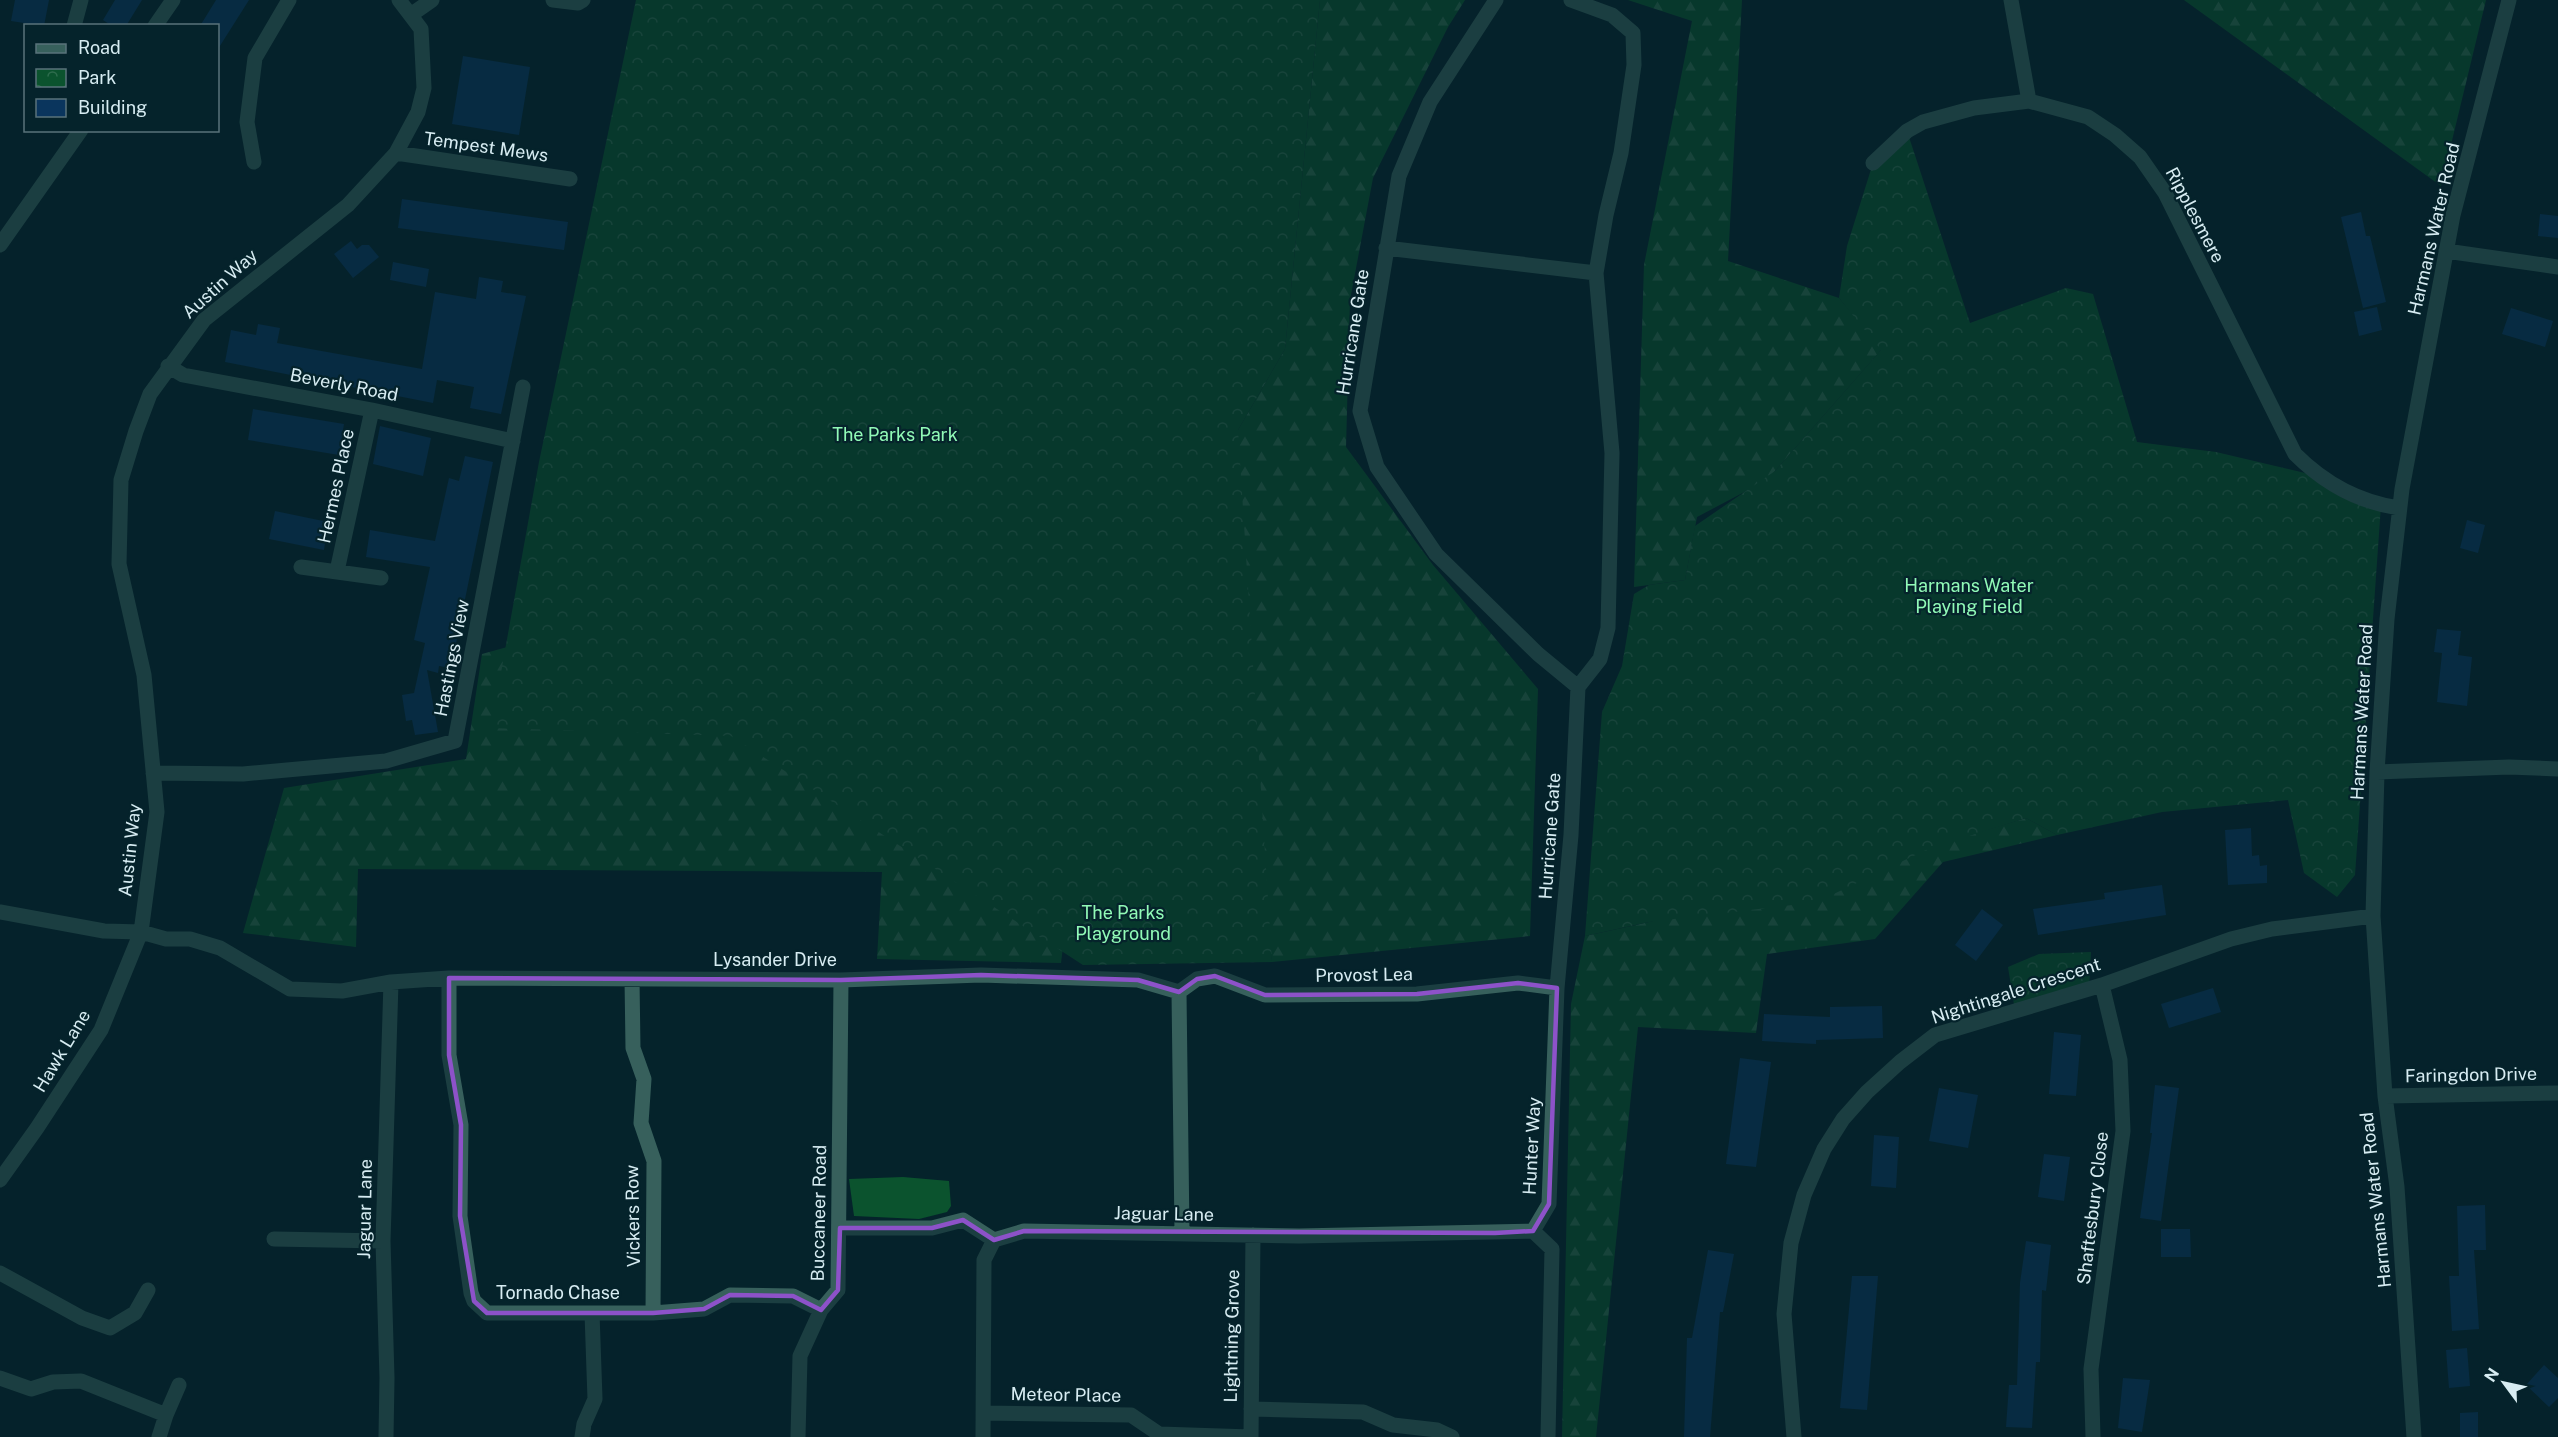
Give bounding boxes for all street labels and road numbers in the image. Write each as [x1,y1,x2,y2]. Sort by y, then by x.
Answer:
street label: Tempest Mews [423,127,550,166]
street label: Harmans Water Road [2403,141,2464,317]
street label: Ripplesmere [2161,163,2229,266]
street label: Austin Way [178,244,262,323]
street label: Hurricane Gate [1332,268,1373,396]
street label: Beverly Road [288,364,400,405]
street label: Hermes Place [313,427,358,545]
street label: Hastings View [430,597,473,718]
street label: Harmans Water Road [2346,623,2377,801]
street label: Hurricane Gate [1535,772,1564,900]
street label: Austin Way [114,802,145,898]
street label: Lysander Drive [713,949,837,970]
street label: Nightingale Crescent [1928,953,2103,1028]
street label: Provost Lea [1315,963,1413,986]
street label: Hawk Lane [29,1006,94,1096]
street label: Faringdon Drive [2405,1063,2537,1086]
street label: Hunter Way [1518,1096,1545,1195]
street label: Harmans Water Road [2356,1111,2395,1289]
street label: Shaftesbury Close [2073,1130,2112,1286]
street label: Buccaneer Road [807,1144,830,1282]
street label: Jaguar Lane [353,1159,376,1259]
street label: Vickers Row [621,1165,644,1267]
street label: Jaguar Lane [1114,1202,1214,1225]
street label: Lightning Grove [1220,1269,1243,1403]
street label: Tornado Chase [496,1282,620,1303]
street label: Meteor Place [1010,1383,1122,1406]

